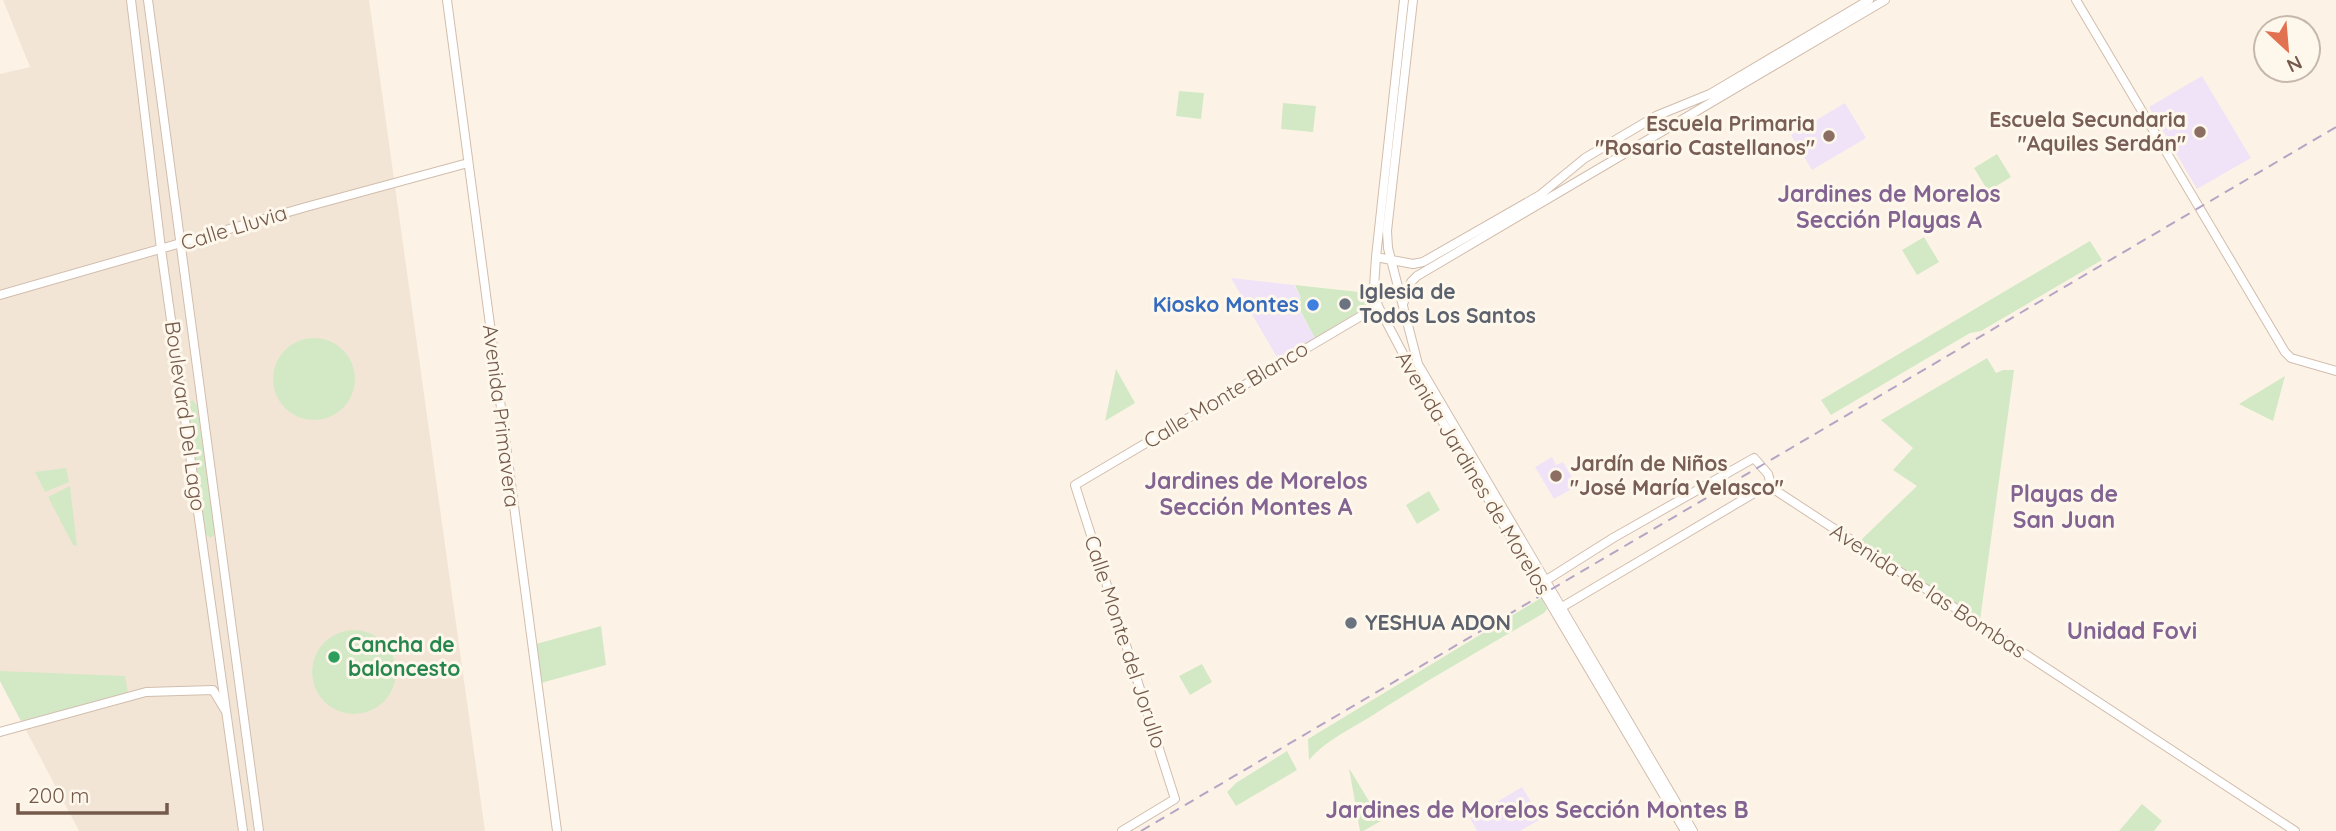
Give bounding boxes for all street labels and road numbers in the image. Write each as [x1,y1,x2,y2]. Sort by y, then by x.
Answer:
street label: Calle Lluvia [177,199,290,256]
street label: Boulevard Del Lago [160,319,212,512]
street label: Avenida Primavera [478,323,526,509]
street label: Calle Monte Blanco [1139,335,1312,453]
street label: Avenida Jardines de Morelos [1391,346,1557,599]
street label: Avenida de las Bombas [1826,517,2031,663]
street label: Calle Monte del Jorullo [1079,532,1173,751]

